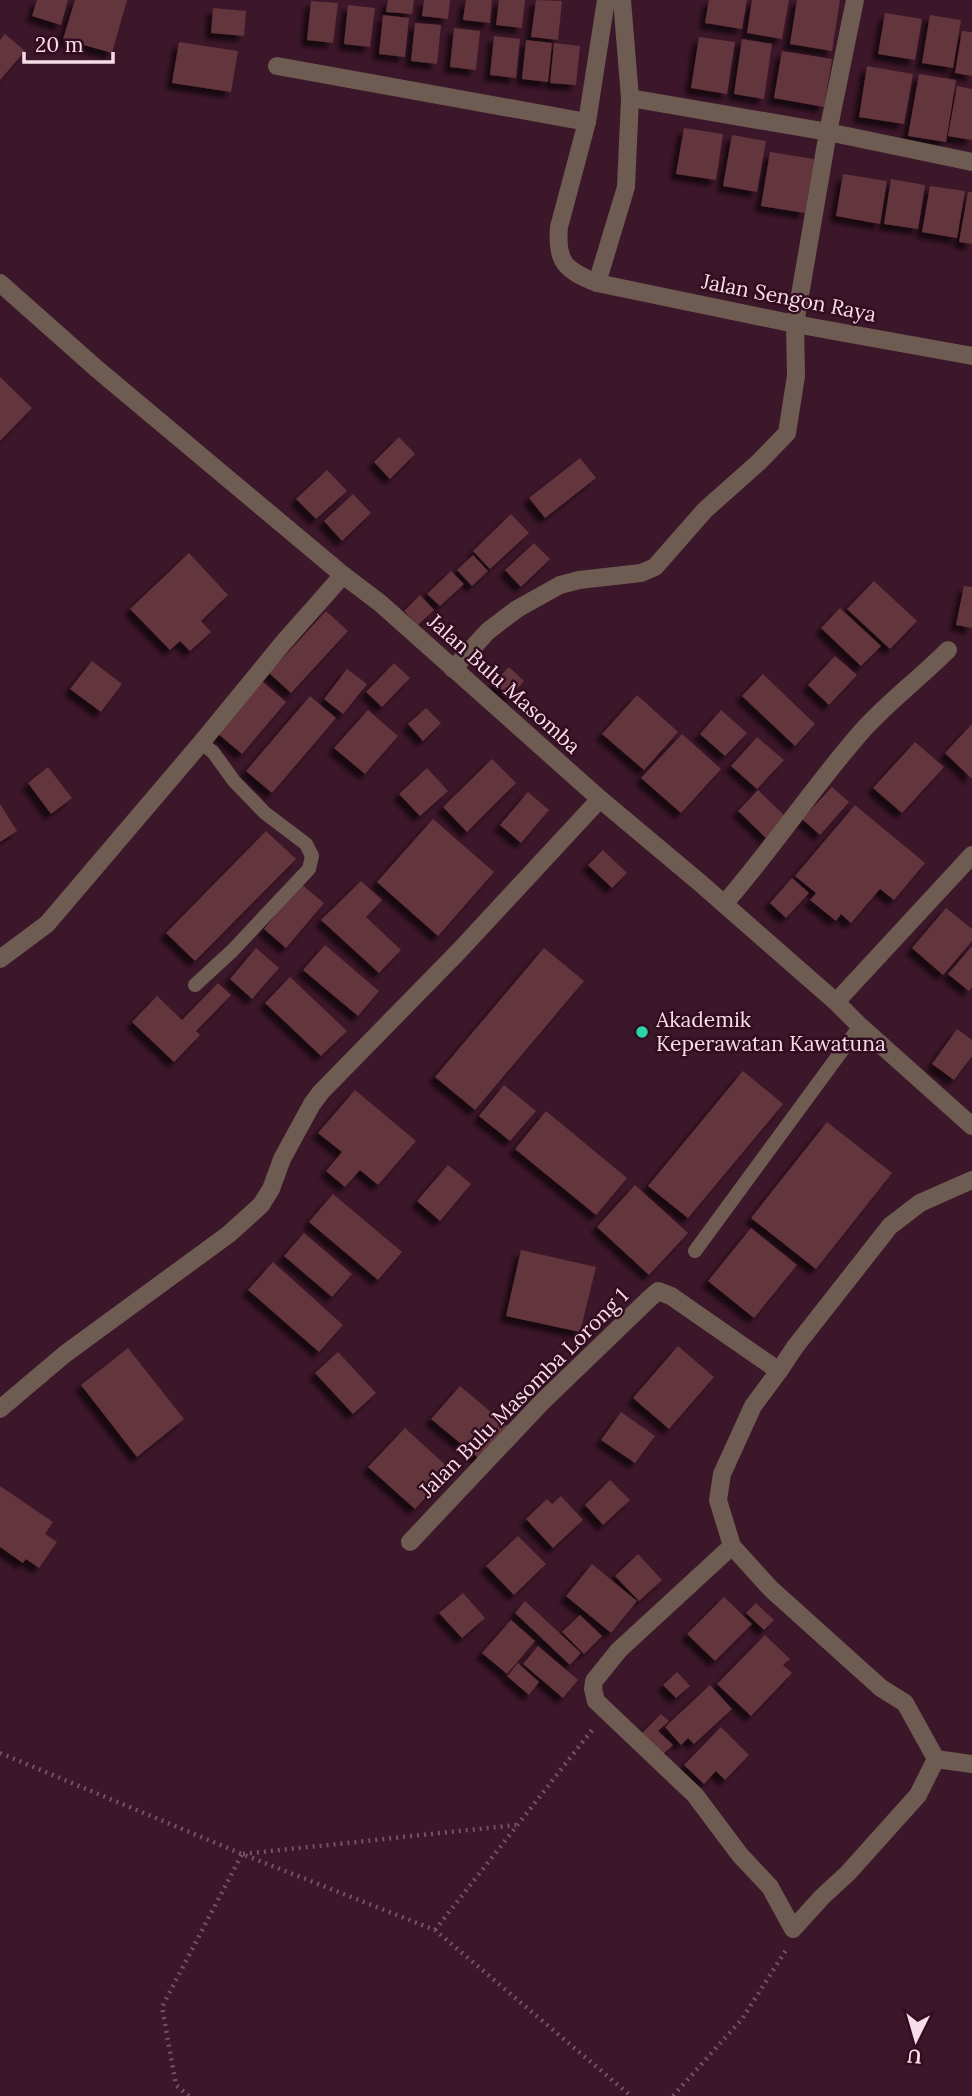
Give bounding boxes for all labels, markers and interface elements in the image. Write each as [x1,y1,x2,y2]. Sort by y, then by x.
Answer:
scale bar [24,21,114,65]
text: 20 m [35,31,84,58]
street label: Jalan Sengon Raya [699,267,879,328]
street label: Jalan Bulu Masomba [422,607,586,759]
place label: Akademik Keperawatan Kawatuna [655,1006,886,1057]
marker: Akademik Keperawatan Kawatuna [634,1024,650,1040]
street label: Jalan Bulu Masomba Lorong 1 [413,1282,634,1504]
north arrow [881,2005,951,2075]
text: U [906,2044,923,2070]

